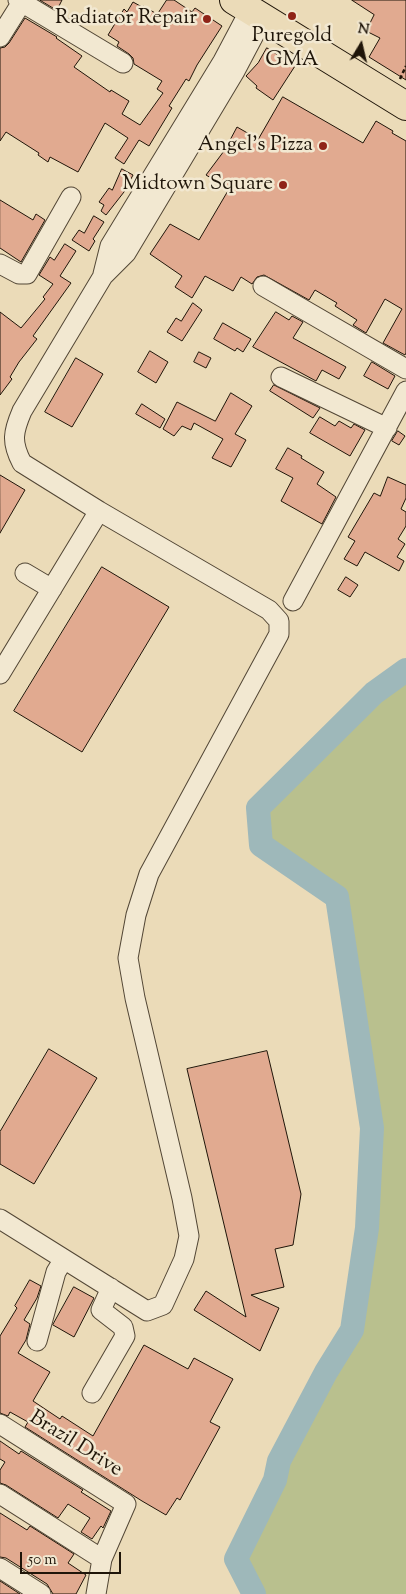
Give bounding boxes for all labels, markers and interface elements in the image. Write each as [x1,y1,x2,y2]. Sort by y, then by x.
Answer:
place label: Radiator Repair [55,6,197,32]
marker: Puregold GMA [286,10,298,22]
marker: Radiator Repair [201,13,213,25]
text: N [356,19,370,41]
north arrow [336,20,386,70]
place label: Puregold GMA [252,24,332,74]
place label: Angel's Pizza [198,133,313,159]
marker: Angel's Pizza [317,140,329,152]
place label: Midtown Square [122,172,273,198]
marker: Midtown Square [277,179,289,191]
street label: Brazil Drive [24,1406,126,1484]
scale bar [22,1542,124,1574]
text: 50 m [28,1550,57,1571]

